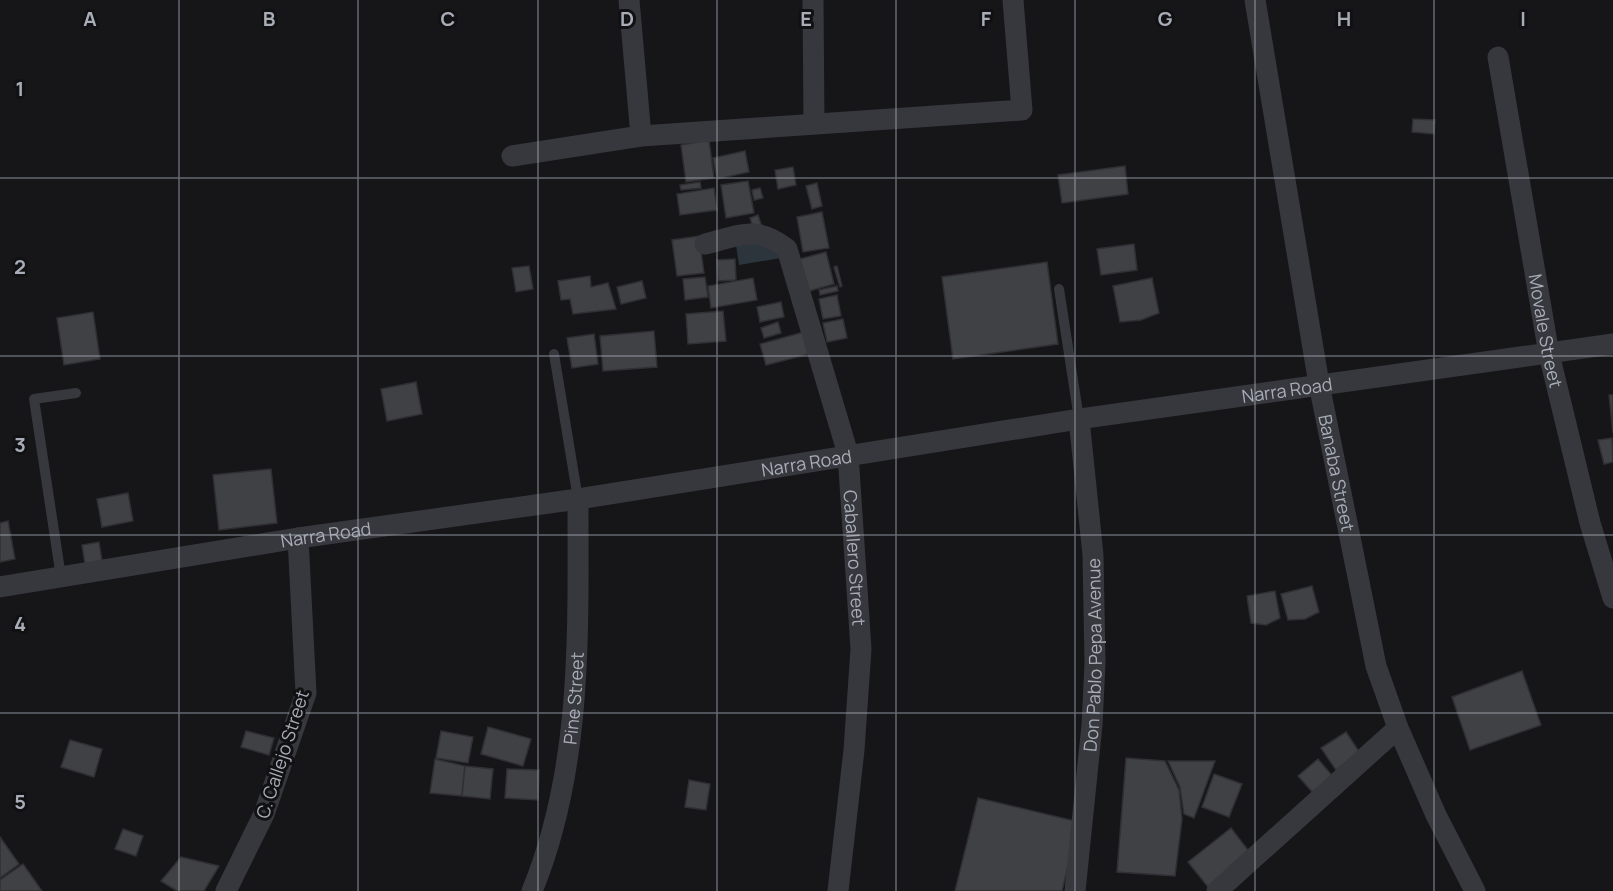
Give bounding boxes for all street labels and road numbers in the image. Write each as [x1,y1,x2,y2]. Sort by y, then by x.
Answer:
street label: Movale Street [1523,272,1569,390]
street label: Narra Road [1240,372,1334,408]
street label: Banaba Street [1313,412,1361,534]
street label: Narra Road [759,443,853,482]
street label: Caballero Street [838,489,871,627]
street label: Narra Road [279,516,373,553]
street label: Don Pablo Pepa Avenue [1077,558,1107,753]
street label: Pine Street [557,652,589,746]
street label: C. Callejo Street [250,687,314,821]

